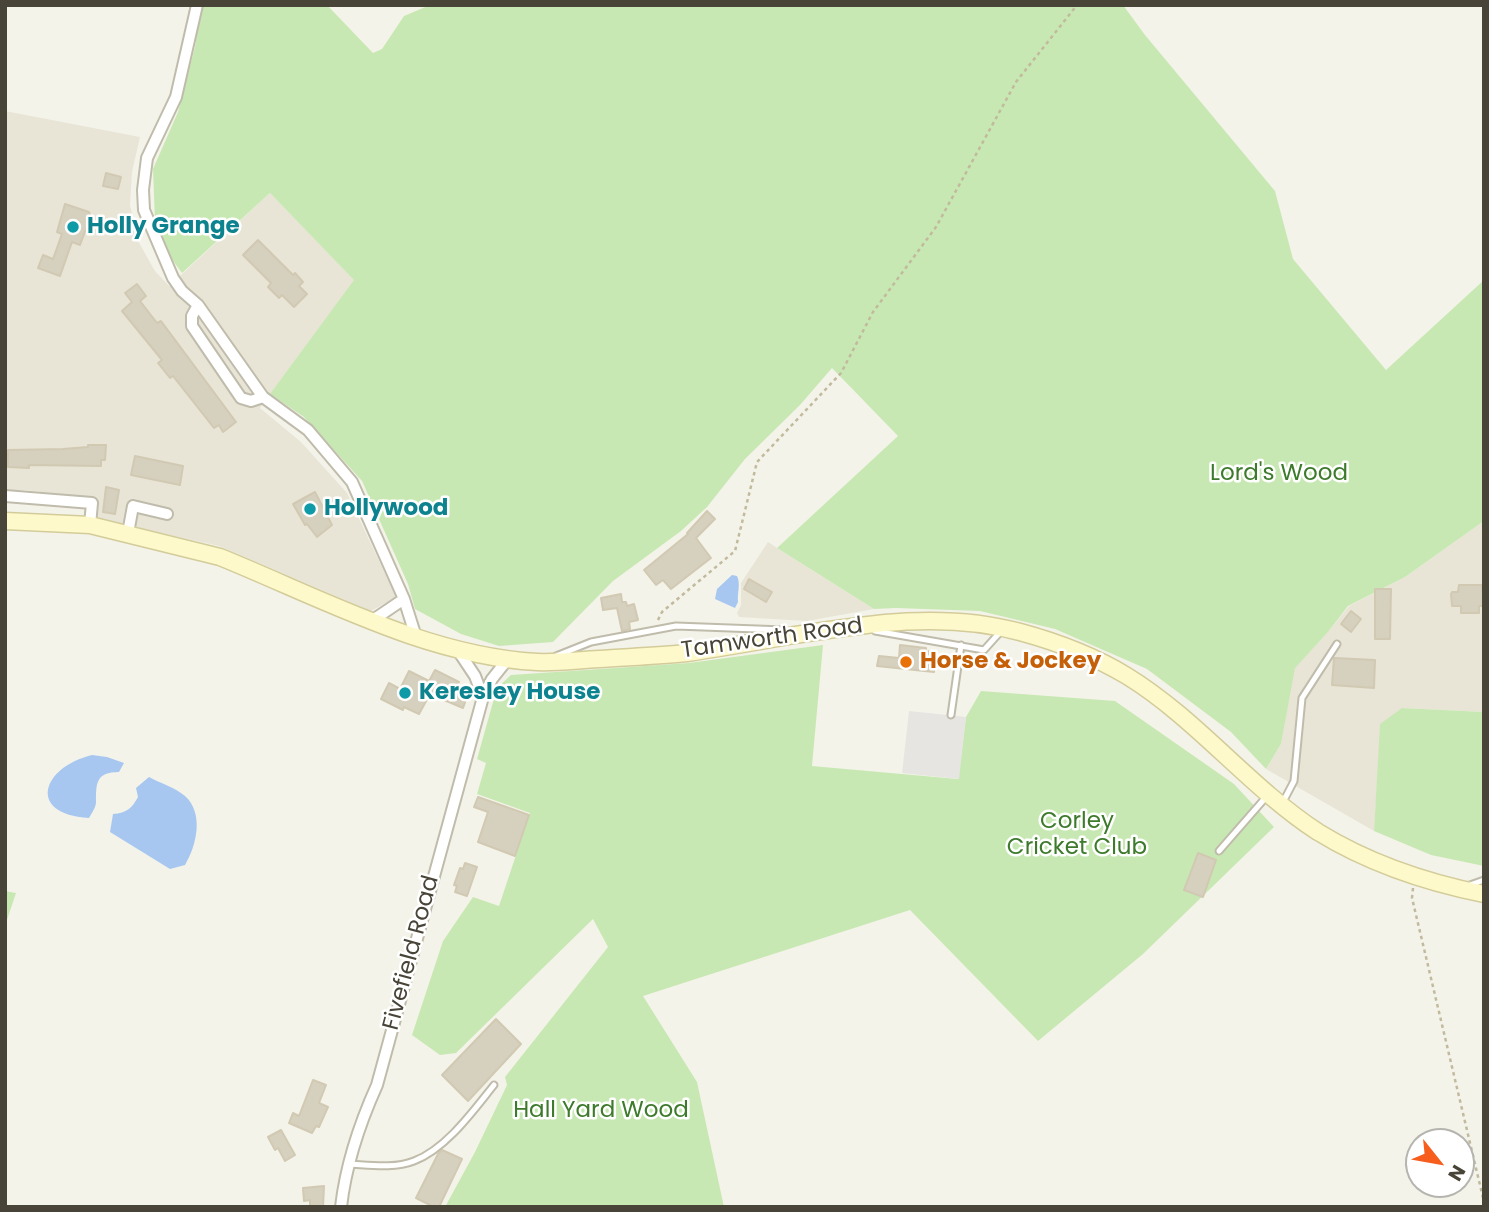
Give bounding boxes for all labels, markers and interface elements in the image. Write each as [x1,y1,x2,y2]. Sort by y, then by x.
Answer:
place label: Holly Grange [87,213,240,241]
marker: Holly Grange [65,219,81,235]
park label: Lord's Wood [1210,460,1348,488]
place label: Hollywood [324,495,448,523]
marker: Hollywood [302,501,318,517]
street label: Tamworth Road [680,613,864,665]
place label: Horse & Jockey [920,648,1101,676]
marker: Horse & Jockey [898,654,914,670]
place label: Keresley House [419,679,600,707]
marker: Keresley House [397,685,413,701]
park label: Corley Cricket Club [1007,808,1147,862]
street label: Fivefield Road [378,873,446,1033]
park label: Hall Yard Wood [513,1097,689,1125]
north arrow [1405,1128,1475,1198]
text: N [1441,1160,1472,1186]

